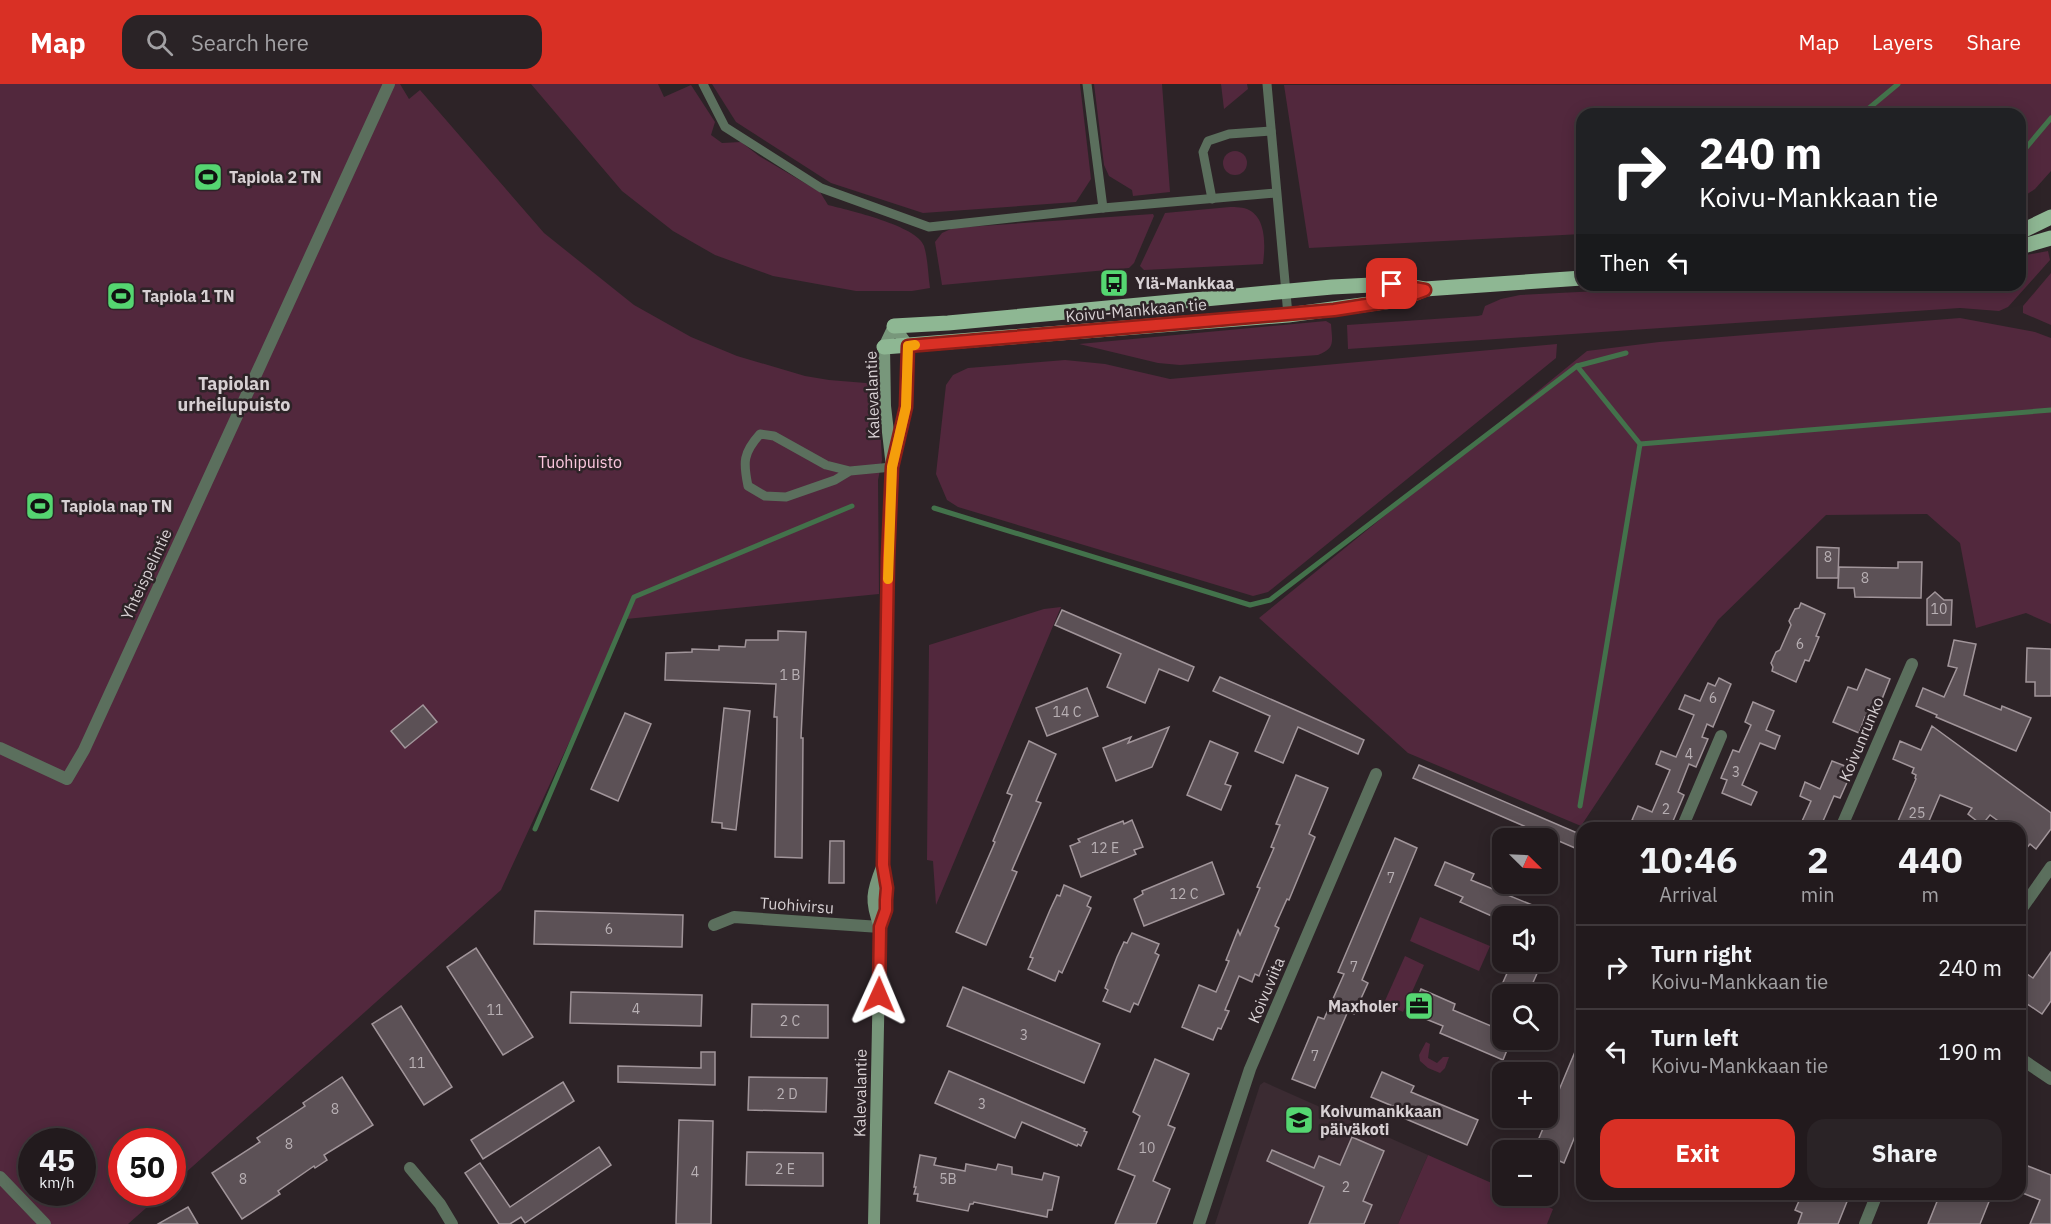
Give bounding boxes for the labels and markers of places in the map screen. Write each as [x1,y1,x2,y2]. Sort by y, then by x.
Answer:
sports icon: Tapiola 2 TN [192,161,224,193]
place label: Tapiola 2 TN [229,167,322,187]
pin [1366,258,1417,309]
bus stop icon: Ylä-Mankkaa [1098,267,1130,299]
place label: Ylä-Mankkaa [1135,273,1234,293]
sports icon: Tapiola 1 TN [105,280,137,312]
place label: Tapiola 1 TN [142,286,235,306]
sports icon: Tapiola nap TN [24,490,56,522]
place label: Tapiola nap TN [61,496,172,516]
office icon: Maxholer [1403,990,1435,1022]
place label: Maxholer [1328,996,1399,1016]
place label: Koivumankkaan päiväkoti [1320,1101,1442,1139]
school or university icon: Koivumankkaan päiväkoti [1283,1104,1315,1136]

